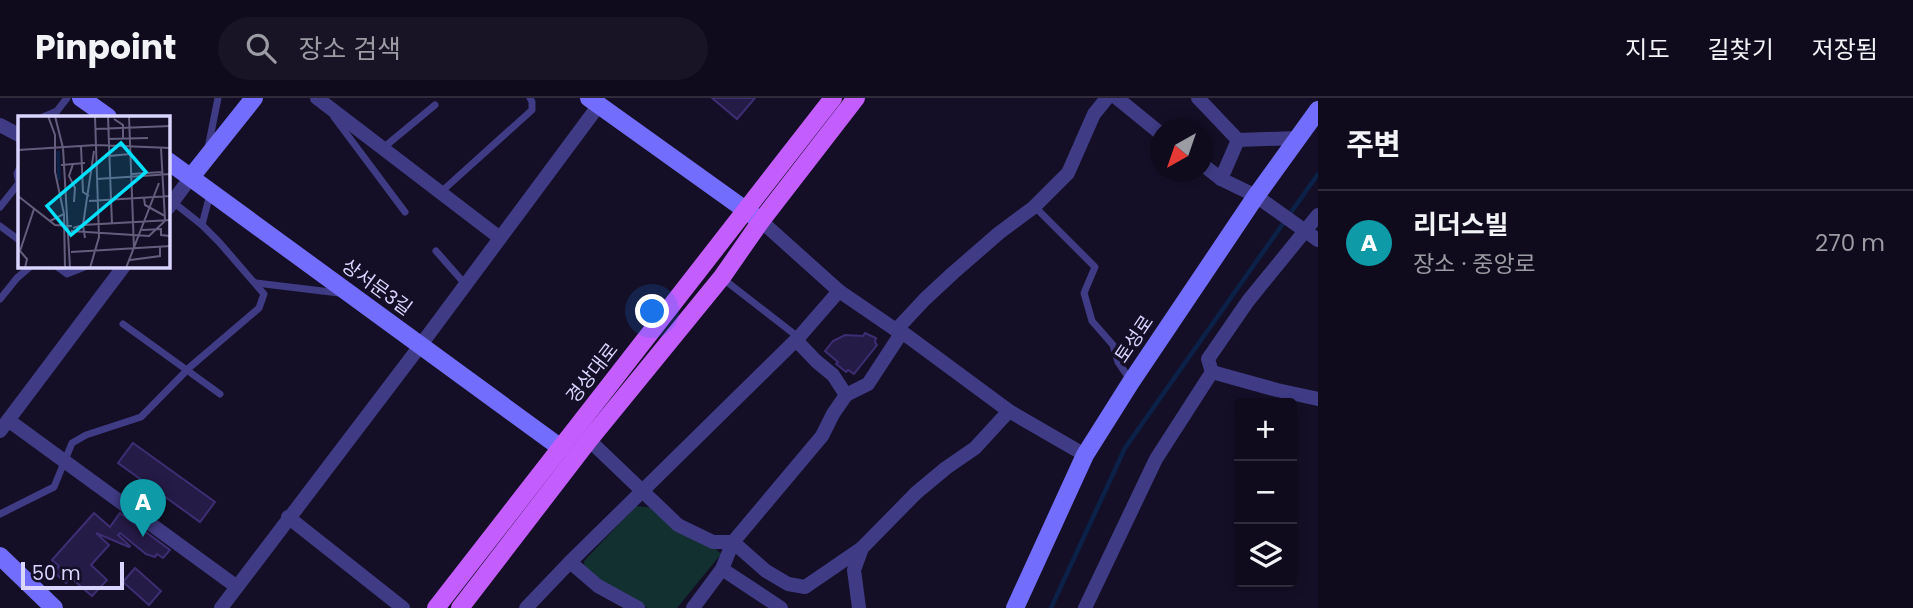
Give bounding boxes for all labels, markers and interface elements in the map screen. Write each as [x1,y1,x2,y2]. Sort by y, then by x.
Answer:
search box [218,17,708,80]
text: Pinpoint [35,24,176,71]
icon: search [242,29,280,67]
text: 장소 검색 [298,31,401,67]
text: 지도 [1625,33,1670,66]
text: 길찾기 [1708,33,1774,66]
text: 저장됨 [1812,33,1878,66]
inset map [18,116,170,268]
north arrow [1150,119,1213,182]
text: 주변 [1346,123,1401,166]
text: 리더스빌 [1413,207,1509,243]
text: A [1361,227,1377,259]
text: 270 m [1815,227,1885,259]
text: 장소 · 중앙로 [1413,248,1536,280]
street label: 상서문3길 [336,252,418,322]
your location [635,294,669,328]
street label: 토성로 [1108,310,1160,368]
street label: 경상대로 [560,337,624,409]
map controls [1234,398,1297,587]
button: + [1234,398,1297,461]
button: − [1234,461,1297,524]
pin: A [120,479,166,537]
button: layers [1234,524,1297,587]
scale bar [21,559,124,591]
text: 50 m [32,560,81,587]

